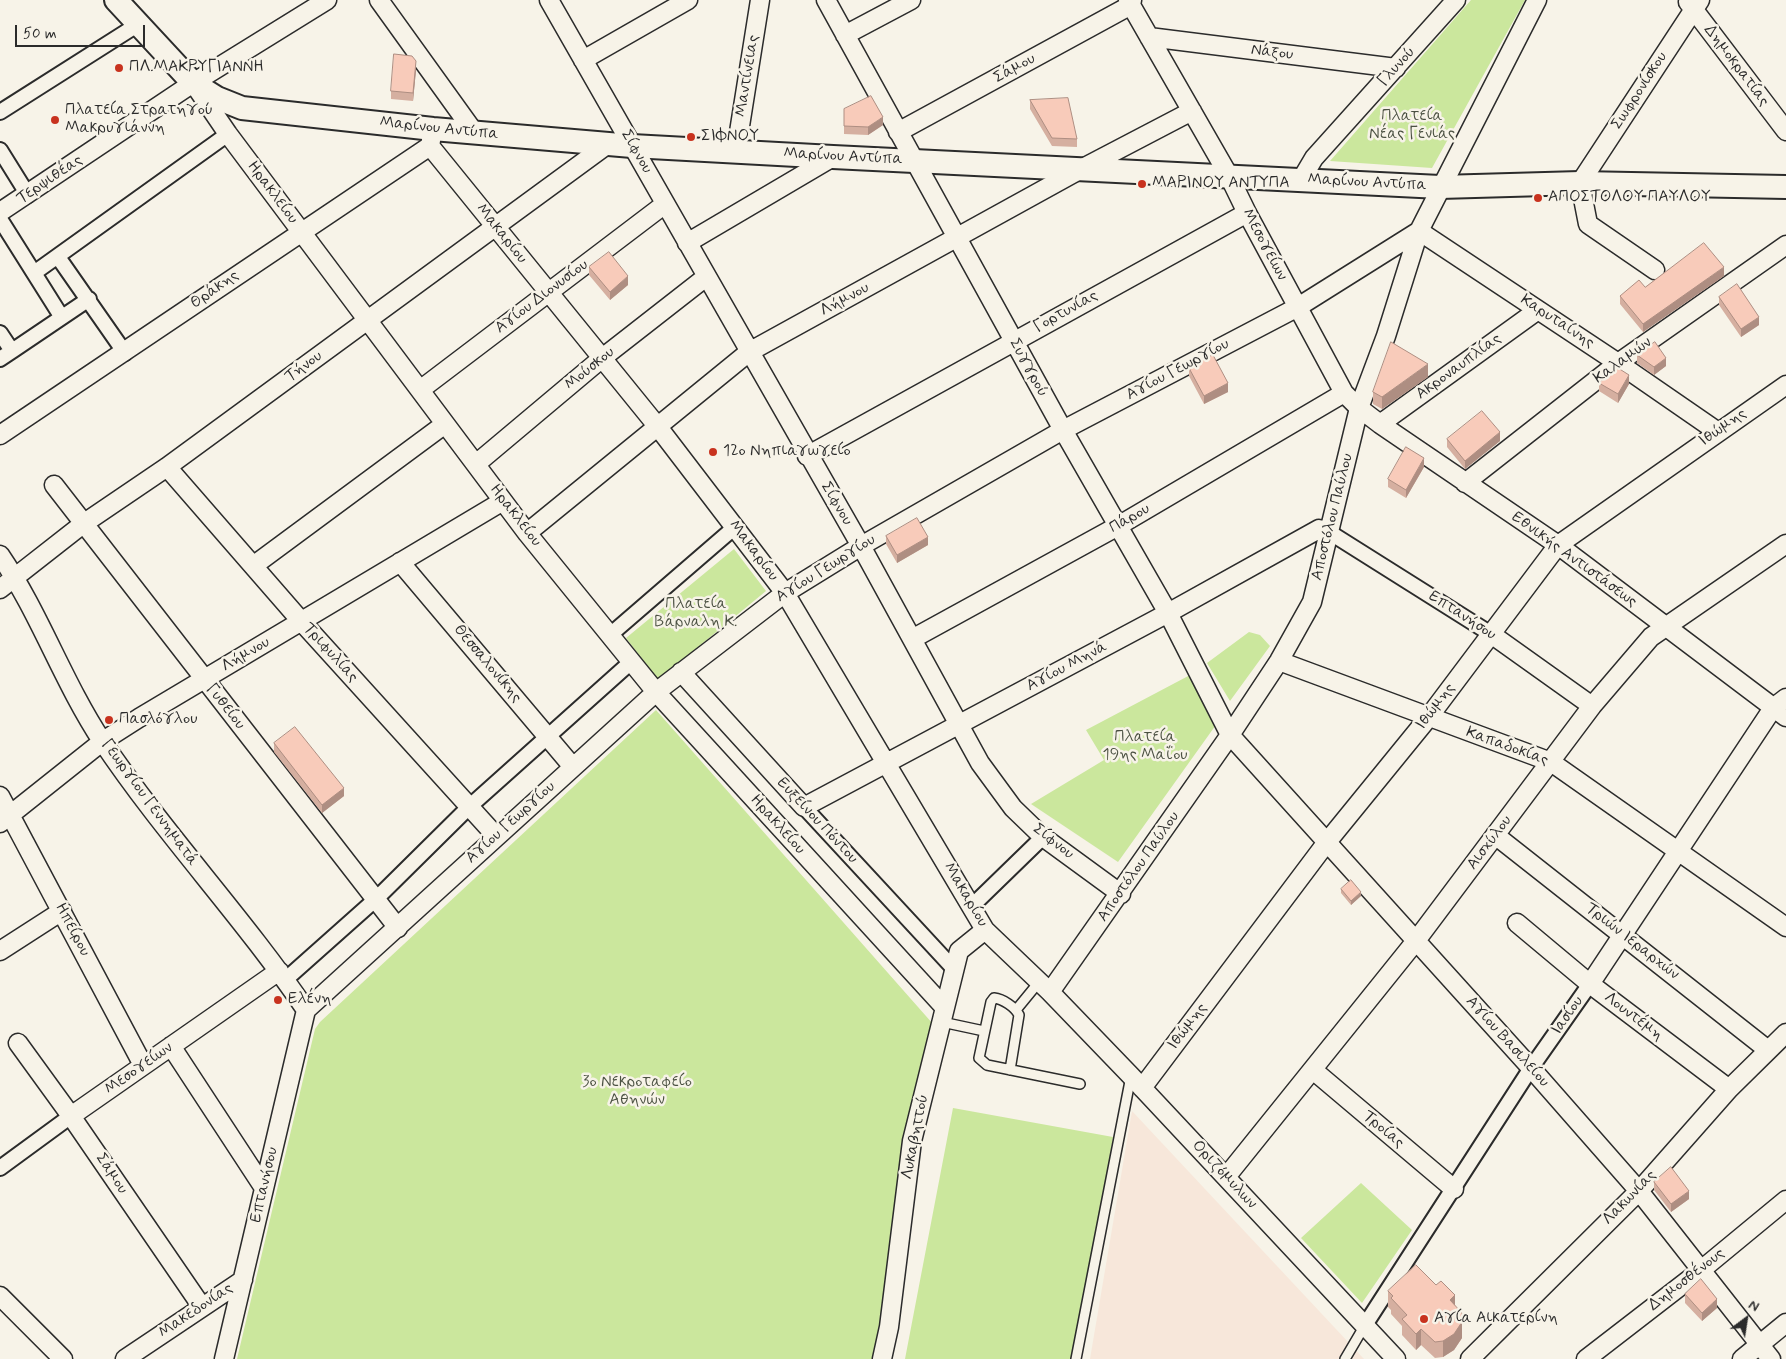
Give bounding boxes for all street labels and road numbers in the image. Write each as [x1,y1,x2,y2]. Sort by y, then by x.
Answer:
street label: Δημοκρατίας [1699,21,1773,111]
street label: Μαντίνειας [732,34,764,118]
street label: Νάξου [1250,41,1294,65]
street label: Γλυνού [1374,43,1420,91]
street label: Σωφρονίσκου [1608,49,1672,133]
street label: Σάμου [991,50,1039,88]
street label: Μαρίνου Αντύπα [379,113,499,145]
street label: Σίφνου [616,127,656,177]
street label: Μαρίνου Αντύπα [783,144,903,170]
street label: Τερψιθέας [14,151,86,209]
street label: Ηρακλείου [242,158,302,228]
street label: Μαρίνου Αντύπα [1307,170,1427,196]
street label: Μακαρίου [471,200,531,268]
street label: Μεσογείων [1237,206,1291,284]
street label: Αγίου Διονυσίου [492,256,592,338]
street label: Θράκης [187,266,243,314]
street label: Λήμνου [817,279,873,321]
street label: Γορτυνίας [1030,286,1102,338]
street label: Καρυταίνης [1516,291,1598,353]
street label: Ακροναυπλίας [1413,330,1505,404]
street label: Καλαμών [1590,333,1656,389]
street label: Αγίου Γεωργίου [1123,335,1233,405]
street label: Συγγρού [1004,336,1052,400]
street label: Μούσκου [561,343,619,395]
street label: Τήνου [282,347,326,387]
street label: Ιθώμης [1695,405,1751,451]
street label: Αποστόλου Παύλου [1308,452,1358,582]
street label: Σίφνου [816,479,856,529]
street label: Ηρακλείου [485,481,545,551]
street label: Πάρου [1106,500,1154,538]
street label: Εθνικής Αντιστάσεως [1507,508,1641,612]
street label: Μακαρίου [724,517,782,585]
street label: Αγίου Γεωργίου [773,531,879,607]
street label: Επτανήσου [1425,587,1499,645]
street label: Τριφυλίας [298,619,362,687]
street label: Θεσσαλονίκης [449,621,525,707]
street label: Λήμνου [218,633,274,677]
street label: Αγίου Μηνά [1023,638,1111,696]
street label: Γυθείου [201,680,249,734]
street label: Ιθώμης [1412,680,1460,734]
street label: Καπαδοκίας [1463,723,1551,771]
street label: Γεωργίου Γεννηματά [97,736,201,870]
street label: Ευξείνου Πόντου [772,774,862,868]
street label: Αγίου Γεωργίου [462,778,560,868]
street label: Ηρακλείου [745,791,809,859]
street label: Αποστόλου Παύλου [1094,808,1184,926]
street label: Αισχύλου [1463,812,1517,874]
street label: Σίφνου [1029,820,1077,864]
street label: Μακαρίου [938,859,992,931]
street label: Τριών Ιεραρχών [1581,899,1683,985]
street label: Ηπείρου [50,900,94,960]
street label: Λουντέμη [1600,989,1666,1045]
street label: Αγίου Βασιλείου [1461,992,1553,1092]
street label: Ιασίου [1548,993,1588,1039]
street label: Ιθώμης [1164,1000,1212,1054]
street label: Μεσογείων [101,1039,177,1099]
street label: Λυκαβηττού [898,1093,934,1181]
street label: Τροίας [1358,1107,1408,1153]
street label: Οριζόμυλων [1187,1137,1261,1213]
street label: Επτανήσου [247,1145,283,1225]
street label: Σάμου [91,1150,131,1198]
street label: Λακωνίας [1599,1166,1661,1230]
street label: Δημοσθένους [1645,1244,1729,1316]
street label: Μακεδονίας [155,1279,237,1343]

